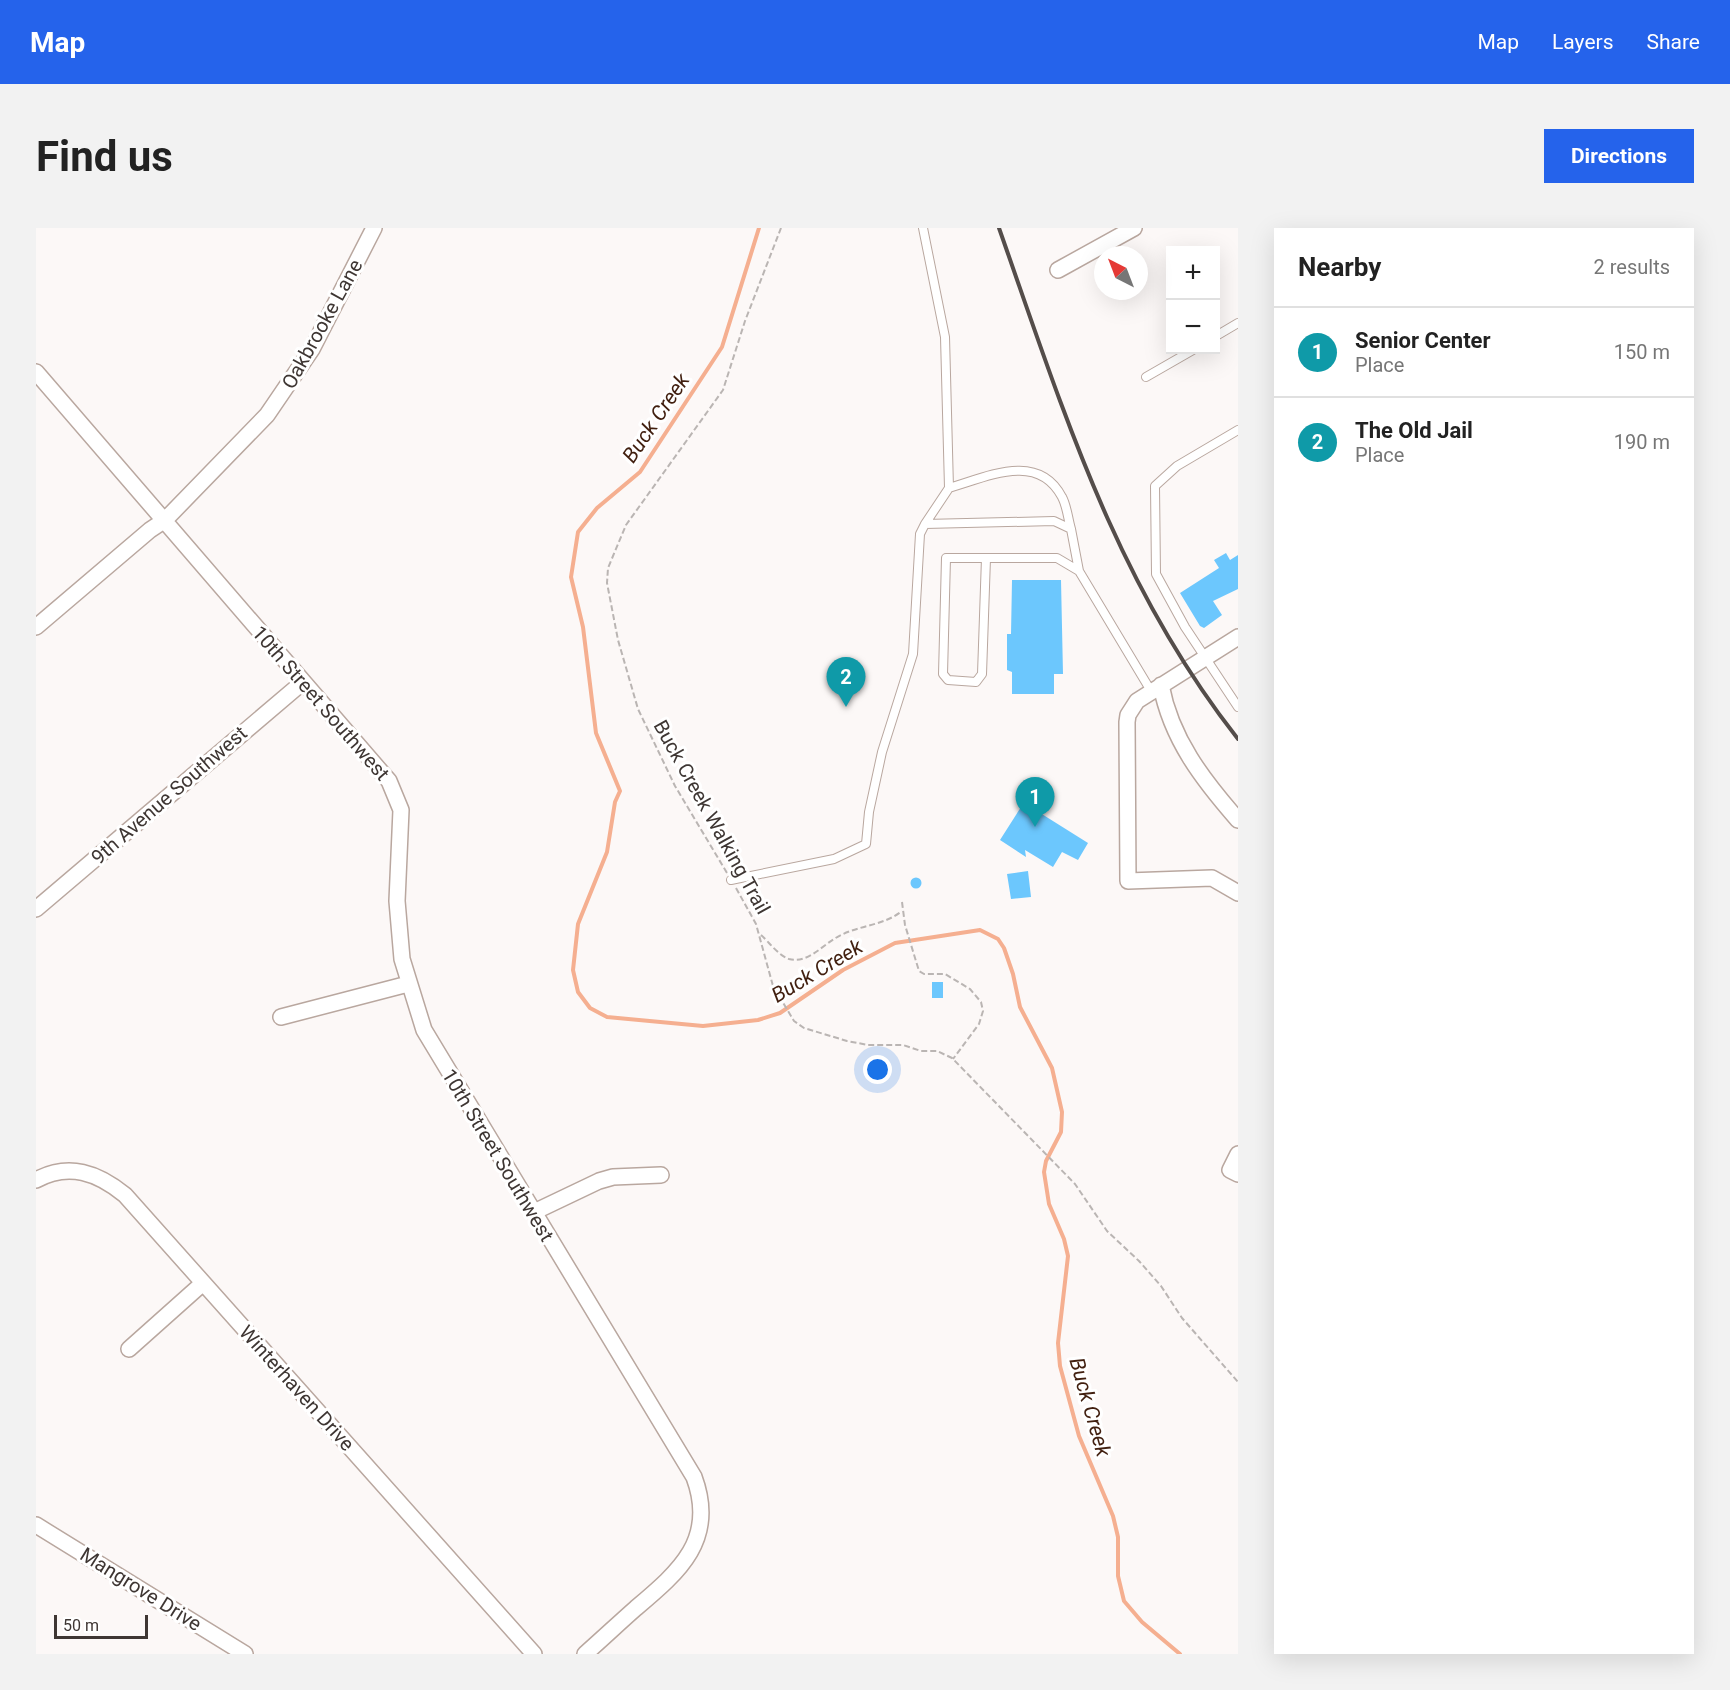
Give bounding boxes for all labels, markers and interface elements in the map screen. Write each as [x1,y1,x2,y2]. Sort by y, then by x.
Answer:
text: Map [30,26,85,59]
text: Map [1477,30,1519,54]
text: Layers [1552,30,1613,54]
text: Share [1646,30,1700,54]
button: Directions [1544,129,1694,183]
text: Find us [36,132,173,181]
north arrow [1094,246,1148,300]
map controls [1166,246,1220,354]
button: + [1166,246,1220,300]
text: Nearby [1298,252,1381,282]
street label: Oakbrooke Lane [277,255,367,393]
text: 2 results [1594,255,1670,279]
button: − [1166,300,1220,354]
text: Senior Center [1355,328,1491,353]
text: 1 [1312,340,1323,364]
text: 150 m [1614,340,1670,364]
text: Place [1355,353,1404,377]
water label: Buck Creek [618,368,695,467]
text: The Old Jail [1355,418,1473,443]
text: 2 [1312,430,1323,454]
text: 190 m [1614,430,1670,454]
text: Place [1355,443,1404,467]
street label: 10th Street Southwest [247,621,395,785]
pin: 2 [826,658,866,707]
street label: Buck Creek Walking Trail [649,716,775,918]
street label: 9th Avenue Southwest [86,721,252,869]
pin: 1 [1016,778,1054,827]
water label: Buck Creek [767,934,867,1008]
your location [863,1055,892,1084]
street label: 10th Street Southwest [437,1064,559,1246]
street label: Winterhaven Drive [234,1320,360,1456]
water label: Buck Creek [1064,1355,1116,1460]
street label: Mangrove Drive [76,1542,206,1636]
scale bar [54,1612,148,1640]
text: 50 m [63,1616,99,1635]

